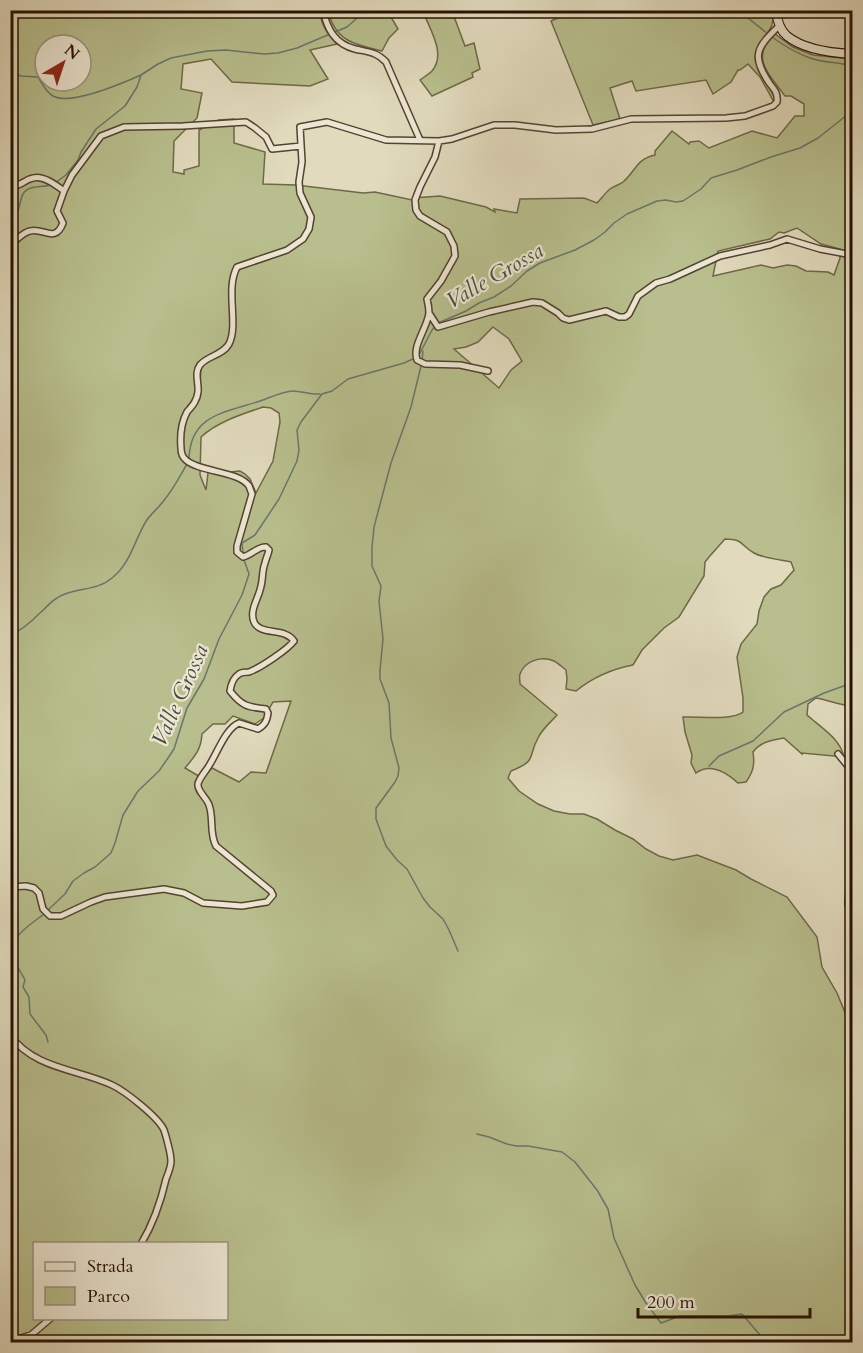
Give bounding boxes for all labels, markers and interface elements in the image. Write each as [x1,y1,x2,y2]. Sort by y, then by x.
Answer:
north arrow [33,33,93,93]
text: N [59,39,84,65]
water label: Valle Grossa [440,236,549,316]
water label: Valle Grossa [144,640,216,751]
legend [33,1242,228,1320]
text: Strada [87,1254,134,1279]
scale bar [638,1281,810,1319]
text: Parco [87,1284,130,1309]
text: 200 m [647,1290,695,1315]

